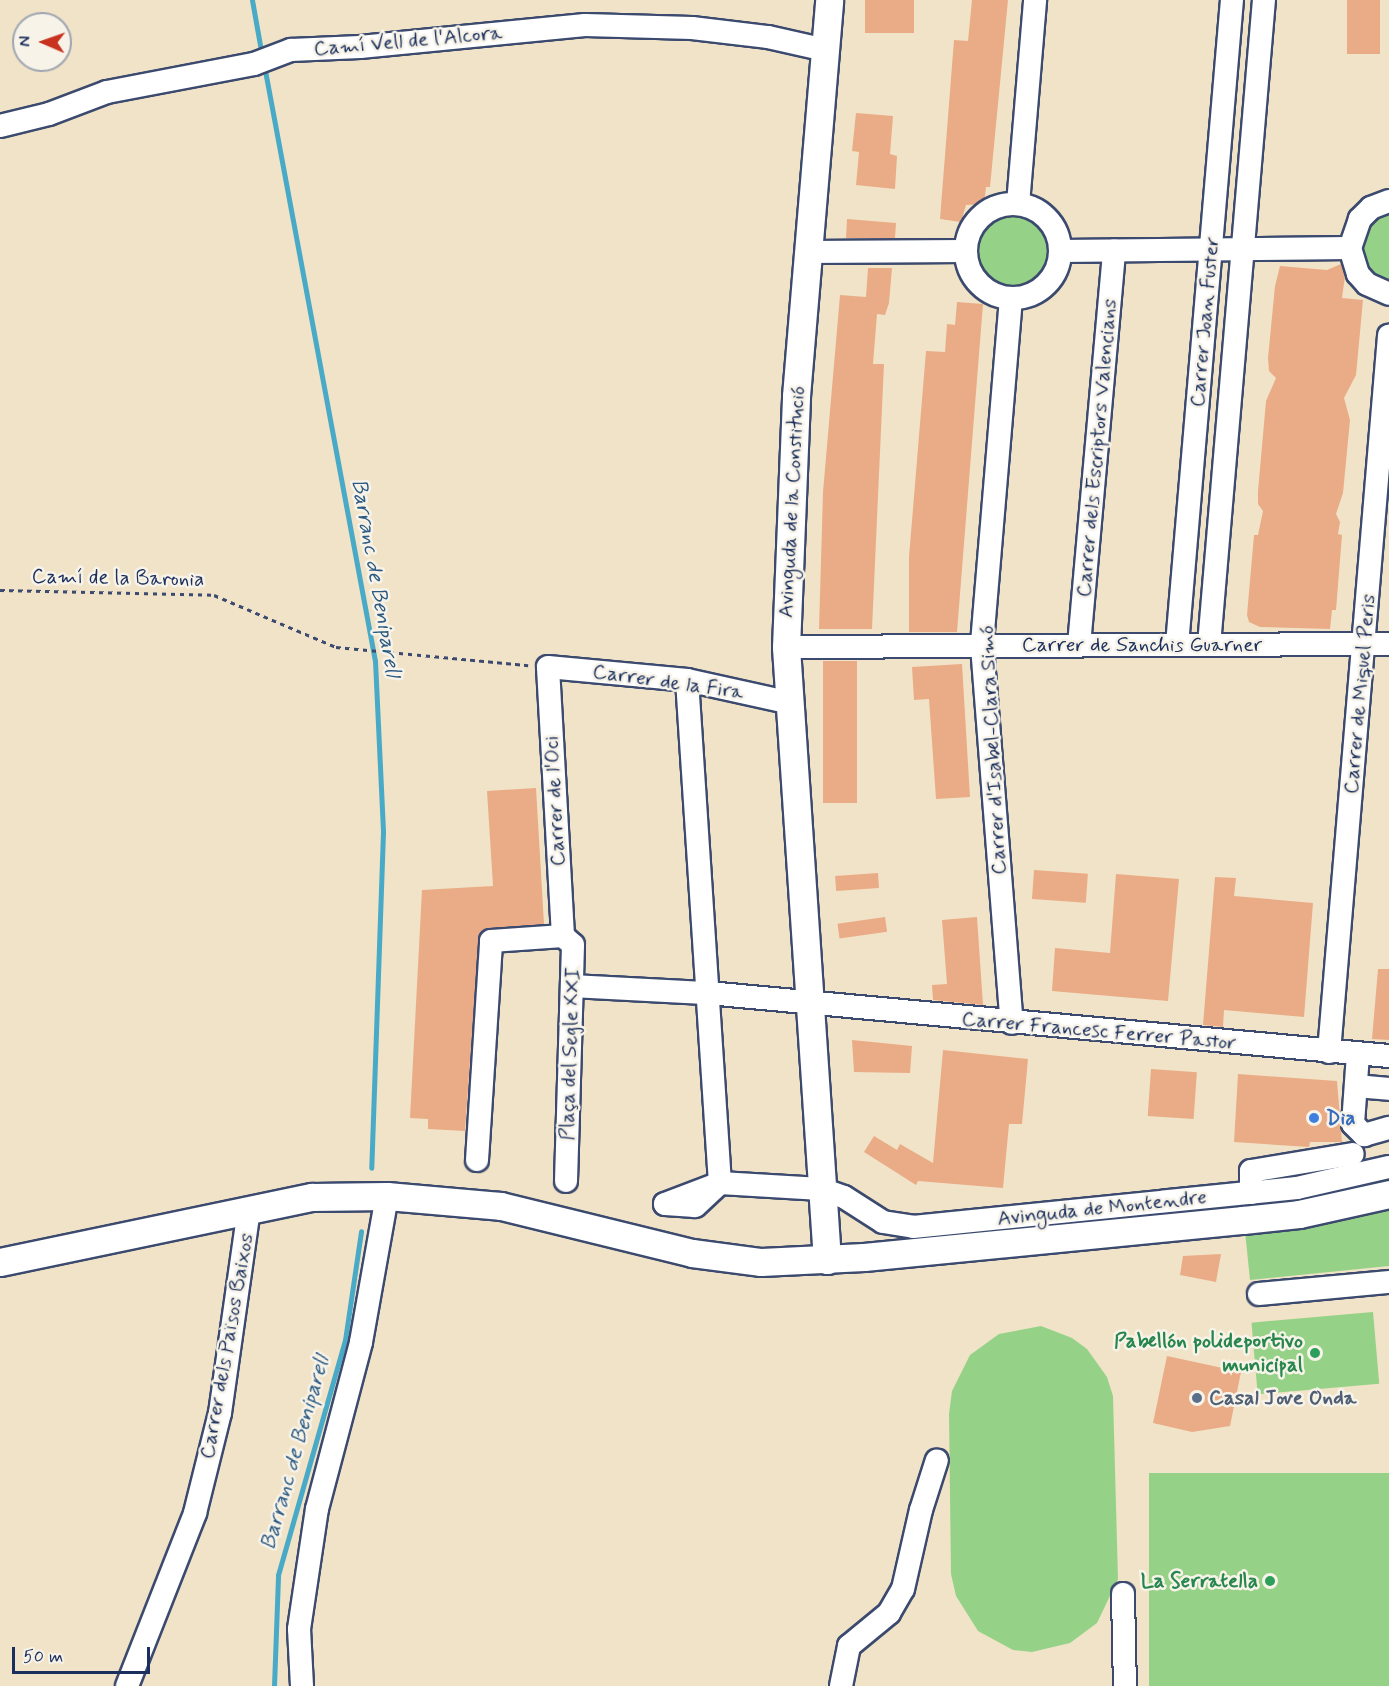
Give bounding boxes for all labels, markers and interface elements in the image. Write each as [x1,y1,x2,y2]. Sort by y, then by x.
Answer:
north arrow [12,12,72,72]
street label: Camí Vell de l'Alcora [313,20,503,62]
text: N [15,36,36,47]
street label: Carrer Joan Fuster [1185,236,1225,408]
street label: Carrer dels Escriptors Valencians [1071,297,1123,599]
street label: Avinguda de la Constitució [773,386,811,618]
water label: Barranc de Beniparell [345,477,405,679]
street label: Camí de la Baronia [32,564,204,592]
street label: Carrer de Miquel Peris [1339,594,1381,794]
street label: Carrer d'Isabel-Clara Simó [974,625,1012,875]
street label: Carrer de Sanchis Guarner [1019,632,1265,658]
street label: Carrer de la Fira [592,659,744,705]
street label: Carrer de l'Oci [539,735,571,867]
street label: Plaça del Segle XXI [554,966,586,1142]
street label: Carrer Francesc Ferrer Pastor [961,1006,1237,1056]
place label: Dia [1326,1105,1355,1131]
marker: Dia [1307,1111,1321,1125]
street label: Avinguda de Montendre [996,1184,1208,1232]
street label: Carrer dels Països Baixos [195,1233,259,1459]
place label: Pabellón polideportivo municipal [1115,1328,1303,1378]
marker: Pabellón polideportivo municipal [1308,1346,1322,1360]
water label: Barranc de Beniparell [256,1353,336,1553]
place label: Casal Jove Onda [1209,1385,1354,1411]
marker: Casal Jove Onda [1190,1391,1204,1405]
place label: La Serratella [1137,1568,1258,1594]
marker: La Serratella [1263,1574,1277,1588]
scale bar [15,1635,153,1673]
text: 50 m [23,1645,63,1669]

